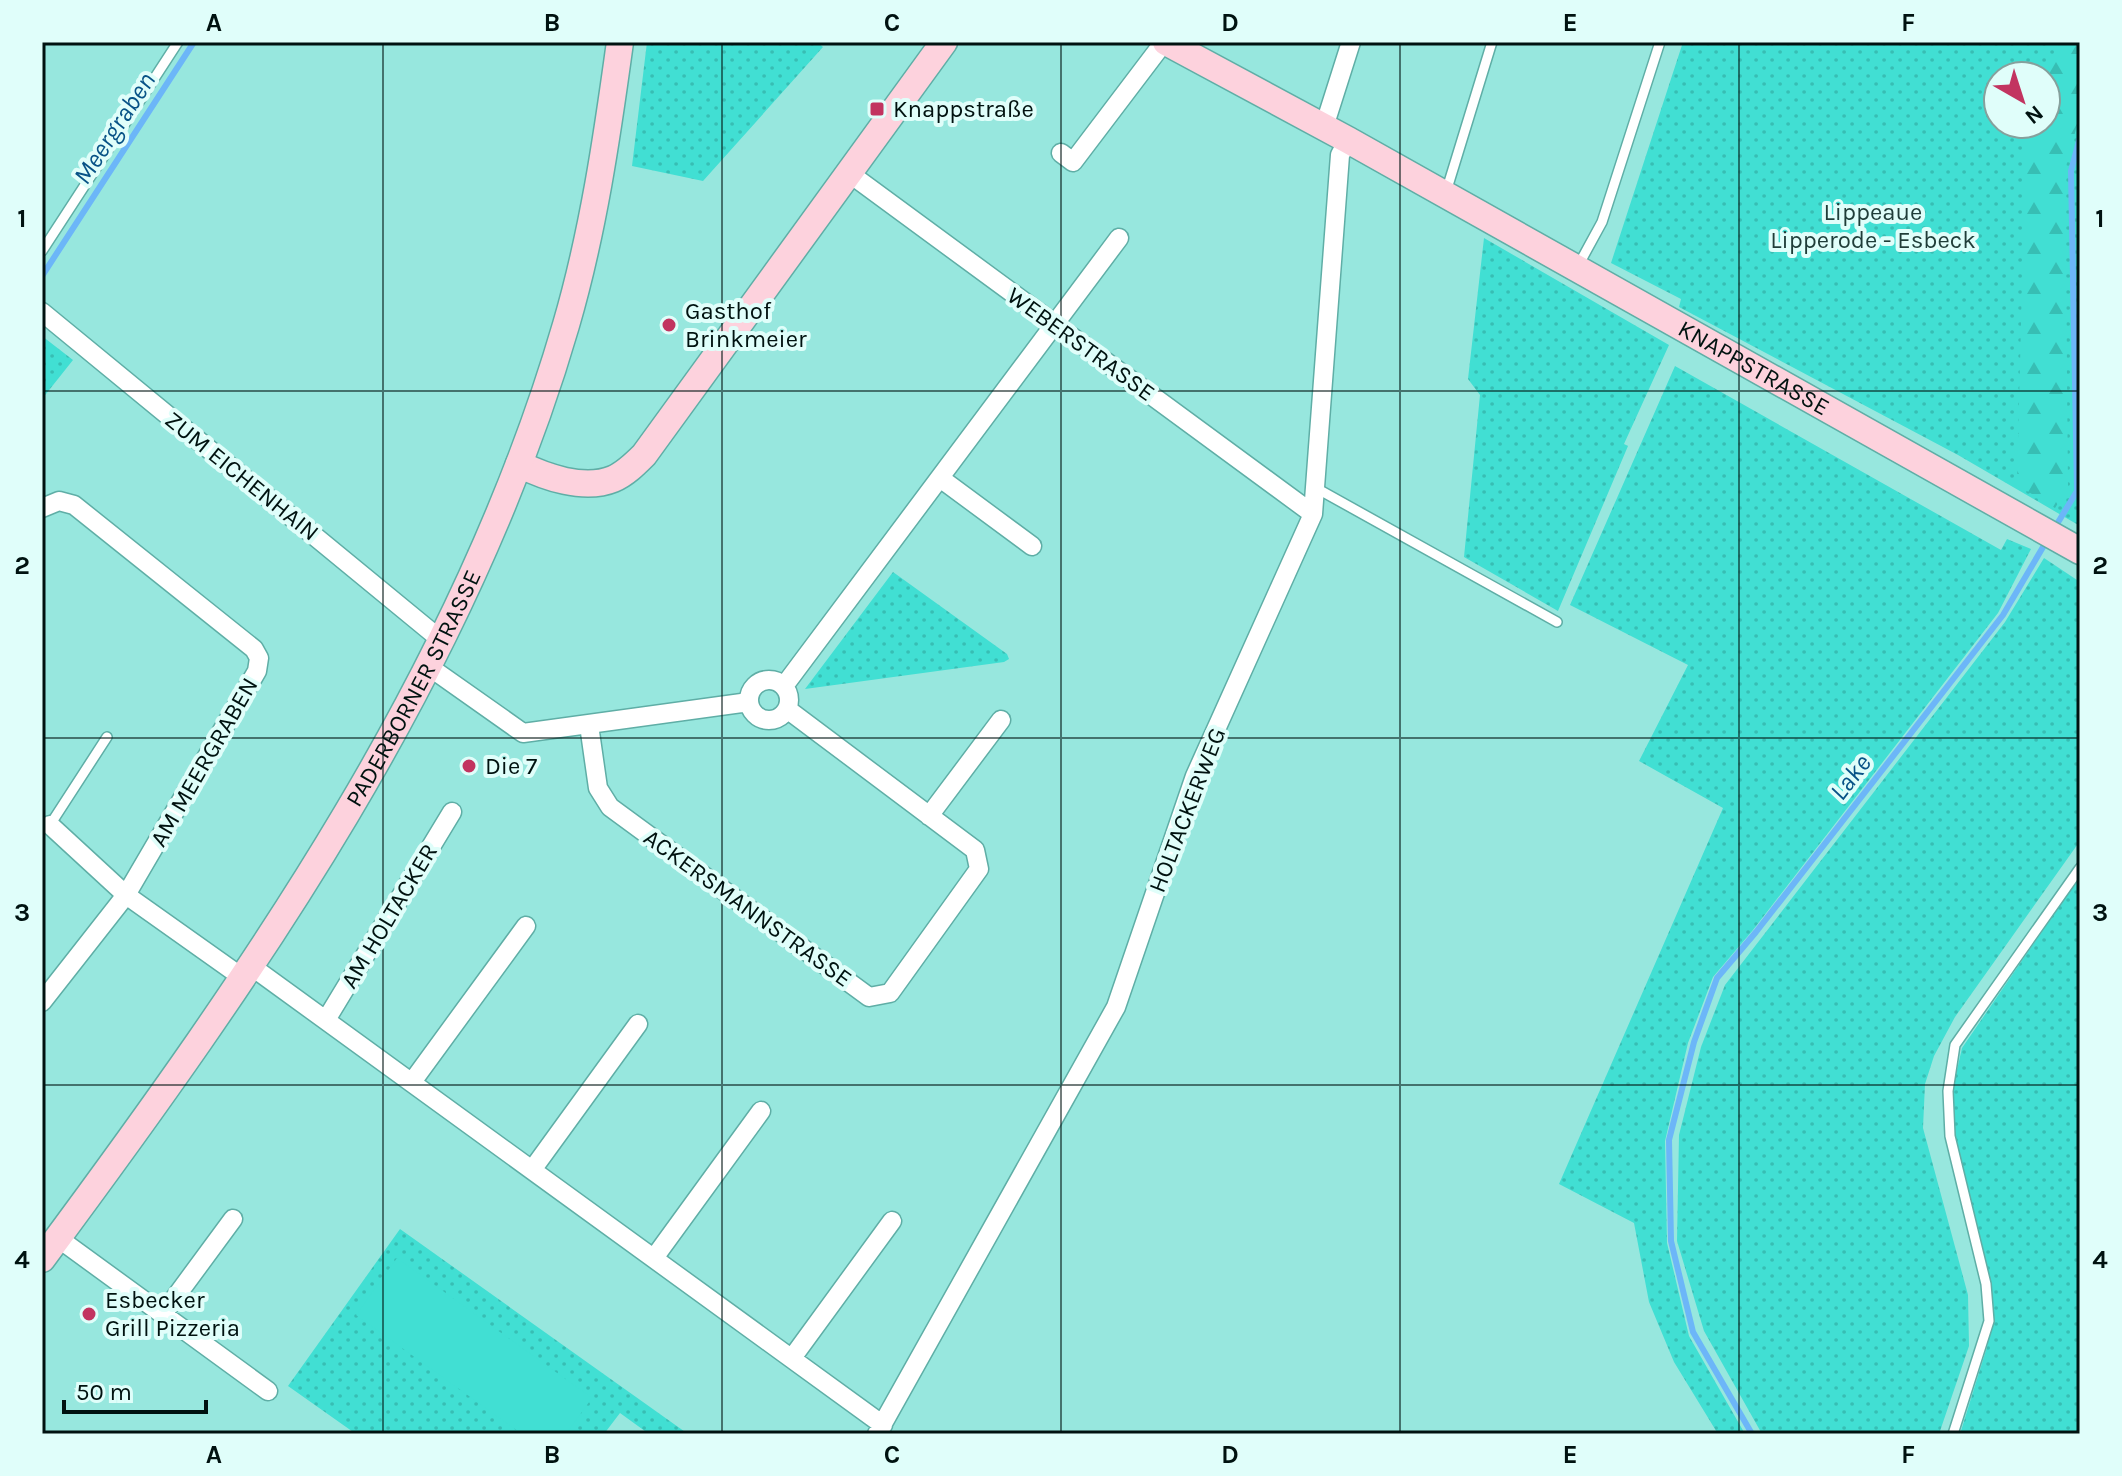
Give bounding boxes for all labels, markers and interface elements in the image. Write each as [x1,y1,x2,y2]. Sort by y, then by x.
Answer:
text: A [206,7,222,38]
text: B [544,7,560,38]
text: C [884,7,900,38]
text: D [1221,7,1239,38]
text: E [1562,7,1578,38]
text: F [1901,7,1915,38]
north arrow [1982,60,2062,140]
water label: Meergraben [67,66,162,190]
place label: Knappstraße [893,95,1034,123]
marker: Knappstraße [868,100,886,118]
text: N [2020,100,2048,130]
park label: Lippeaue Lipperode - Esbeck [1770,198,1976,254]
text: 1 [17,203,27,234]
text: 1 [2095,203,2105,234]
street label: WEBERSTRASSE [1002,281,1160,407]
place label: Gasthof Brinkmeier [685,297,807,353]
street label: KNAPPSTRASSE [1673,314,1834,421]
marker: Gasthof Brinkmeier [660,316,678,334]
street label: ZUM EICHENHAIN [159,405,325,547]
text: 2 [14,550,30,581]
text: 2 [2092,550,2108,581]
street label: PADERBORNER STRASSE [340,566,487,812]
street label: AM MEERGRABEN [144,672,264,852]
street label: HOLTACKERWEG [1143,724,1231,896]
water label: Lake [1823,748,1878,806]
place label: Die 7 [485,752,537,780]
marker: Die 7 [460,757,478,775]
street label: ACKERSMANNSTRASSE [639,823,857,993]
street label: AM HOLTACKER [335,839,443,993]
text: 3 [14,897,30,928]
text: 3 [2092,897,2108,928]
text: 4 [14,1244,30,1275]
text: 4 [2092,1244,2108,1275]
place label: Esbecker Grill Pizzeria [105,1286,240,1342]
marker: Esbecker Grill Pizzeria [80,1305,98,1323]
scale bar [64,1364,206,1414]
text: 50 m [76,1378,132,1406]
text: A [206,1439,222,1470]
text: B [544,1439,560,1470]
text: C [884,1439,900,1470]
text: D [1221,1439,1239,1470]
text: E [1562,1439,1578,1470]
text: F [1901,1439,1915,1470]

